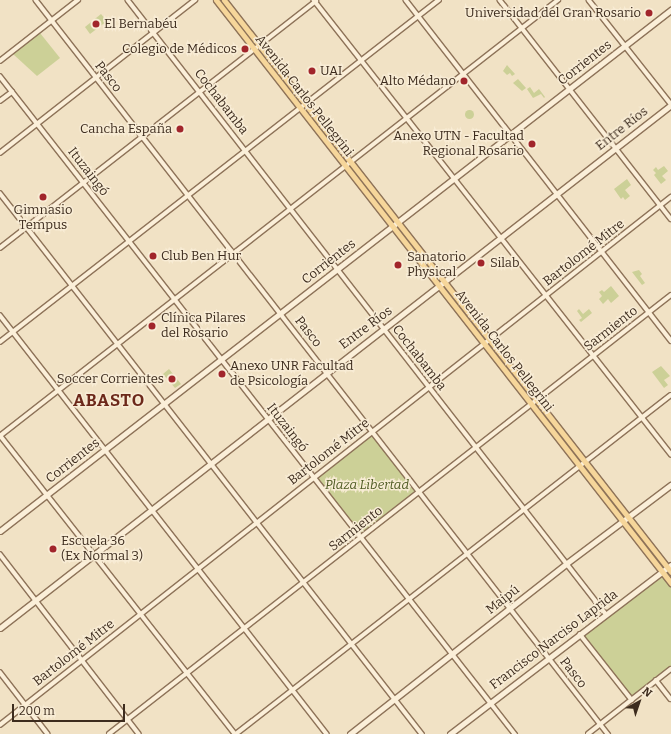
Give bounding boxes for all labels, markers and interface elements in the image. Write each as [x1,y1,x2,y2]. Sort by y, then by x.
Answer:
place label: Universidad del Gran Rosario [465,5,641,21]
marker: Universidad del Gran Rosario [644,8,654,18]
place label: El Bernabéu [104,16,177,32]
marker: El Bernabéu [91,19,101,29]
street label: Avenida Carlos Pellegrini [252,32,356,160]
street label: Corrientes [555,37,615,89]
place label: Colegio de Médicos [122,41,237,57]
marker: Colegio de Médicos [240,44,250,54]
street label: Pasco [91,59,125,95]
place label: UAI [320,63,342,79]
street label: Cochabamba [191,66,251,138]
marker: UAI [307,66,317,76]
place label: Alto Médano [380,73,456,89]
marker: Alto Médano [459,76,469,86]
street label: Entre Ríos [593,104,651,154]
place label: Cancha España [80,121,172,137]
marker: Cancha España [175,124,185,134]
place label: Anexo UTN - Facultad Regional Rosario [393,129,524,160]
marker: Anexo UTN - Facultad Regional Rosario [527,139,537,149]
street label: Ituzaingó [64,145,112,199]
marker: Gimnasio Tempus [38,192,48,202]
place label: Gimnasio Tempus [14,203,72,234]
street label: Bartolomé Mitre [540,216,628,290]
street label: Corrientes [299,236,359,288]
place label: Club Ben Hur [161,248,241,264]
place label: Sanatorio Physical [407,250,466,281]
marker: Club Ben Hur [148,251,158,261]
place label: Silab [490,255,519,271]
marker: Silab [475,257,487,269]
marker: Sanatorio Physical [392,259,404,271]
street label: Avenida Carlos Pellegrini [452,287,556,415]
street label: Entre Ríos [337,303,395,353]
street label: Sarmiento [581,303,641,355]
place label: Clínica Pilares del Rosario [161,311,246,342]
street label: Pasco [291,314,325,350]
marker: Clínica Pilares del Rosario [146,320,158,332]
street label: Cochabamba [389,322,449,394]
place label: Anexo UNR Facultad de Psicología [230,359,353,390]
marker: Anexo UNR Facultad de Psicología [217,369,227,379]
place label: Soccer Corrientes [57,371,164,387]
marker: Soccer Corrientes [167,374,177,384]
district label: ABASTO [73,391,145,411]
street label: Ituzaingó [263,401,311,455]
street label: Bartolomé Mitre [285,415,373,489]
street label: Corrientes [43,435,103,487]
park label: Plaza Libertad [325,477,409,493]
street label: Sarmiento [326,503,386,555]
place label: Escuela 36 (Ex Normal 3) [61,534,143,565]
marker: Escuela 36 (Ex Normal 3) [48,544,58,554]
street label: Maipú [483,582,523,618]
street label: Francisco Narciso Laprida [487,587,621,693]
street label: Bartolomé Mitre [30,616,118,690]
street label: Pasco [556,655,590,691]
north arrow [619,682,659,722]
text: N [640,685,654,700]
scale bar [14,696,127,722]
text: 200 m [19,704,55,718]

